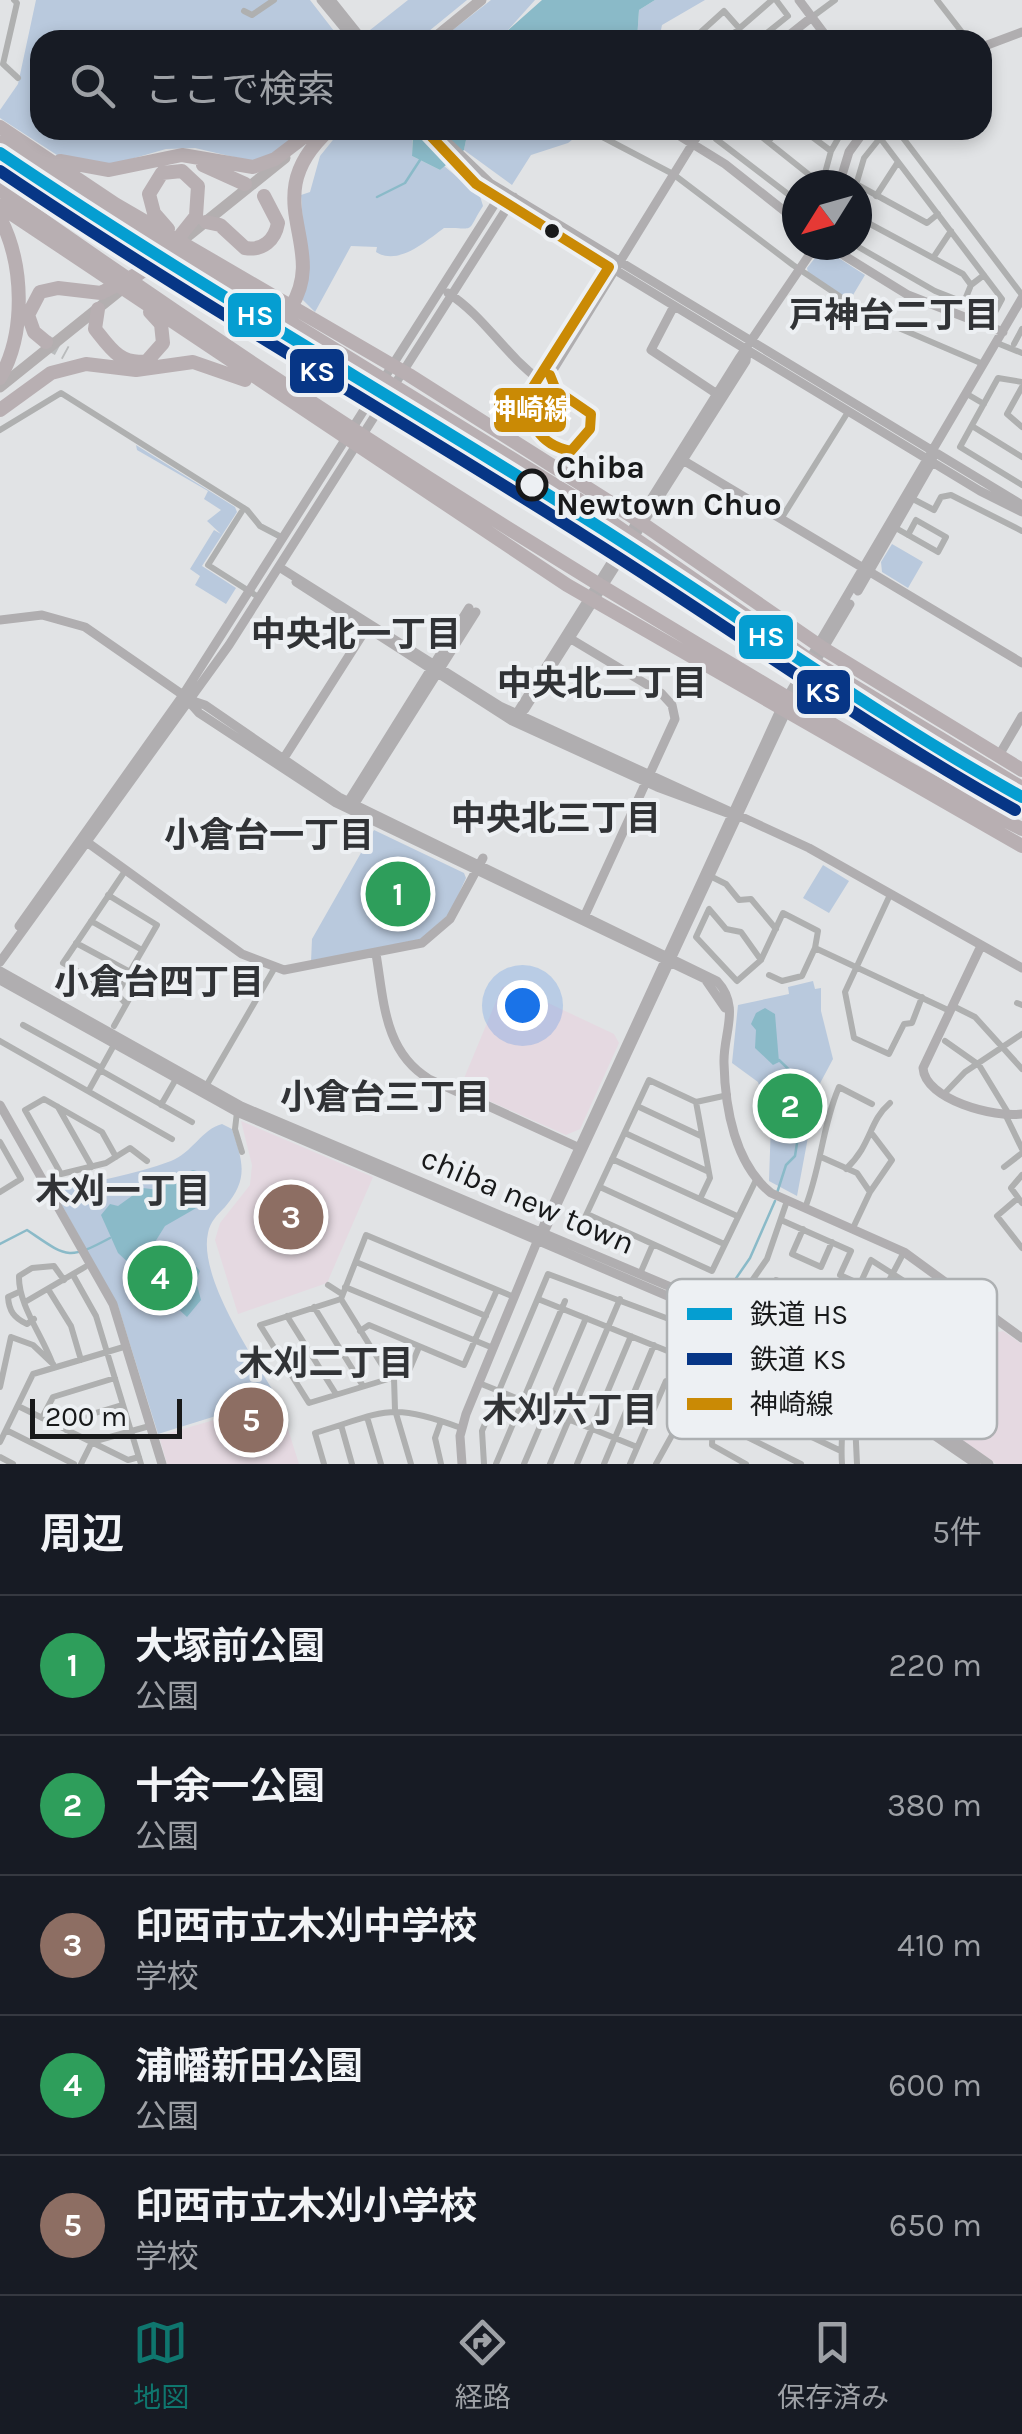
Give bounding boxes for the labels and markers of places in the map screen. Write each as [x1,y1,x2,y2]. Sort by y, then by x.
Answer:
unlabelled marker [542,221,562,241]
place label: Chiba Newtown Chuo [556,449,782,523]
marker: Chiba Newtown Chuo [517,470,547,500]
pin: 1 [366,856,430,932]
pin: 2 [758,1068,822,1144]
pin: 3 [258,1180,324,1254]
pin: 4 [128,1240,192,1316]
pin: 5 [218,1382,284,1458]

